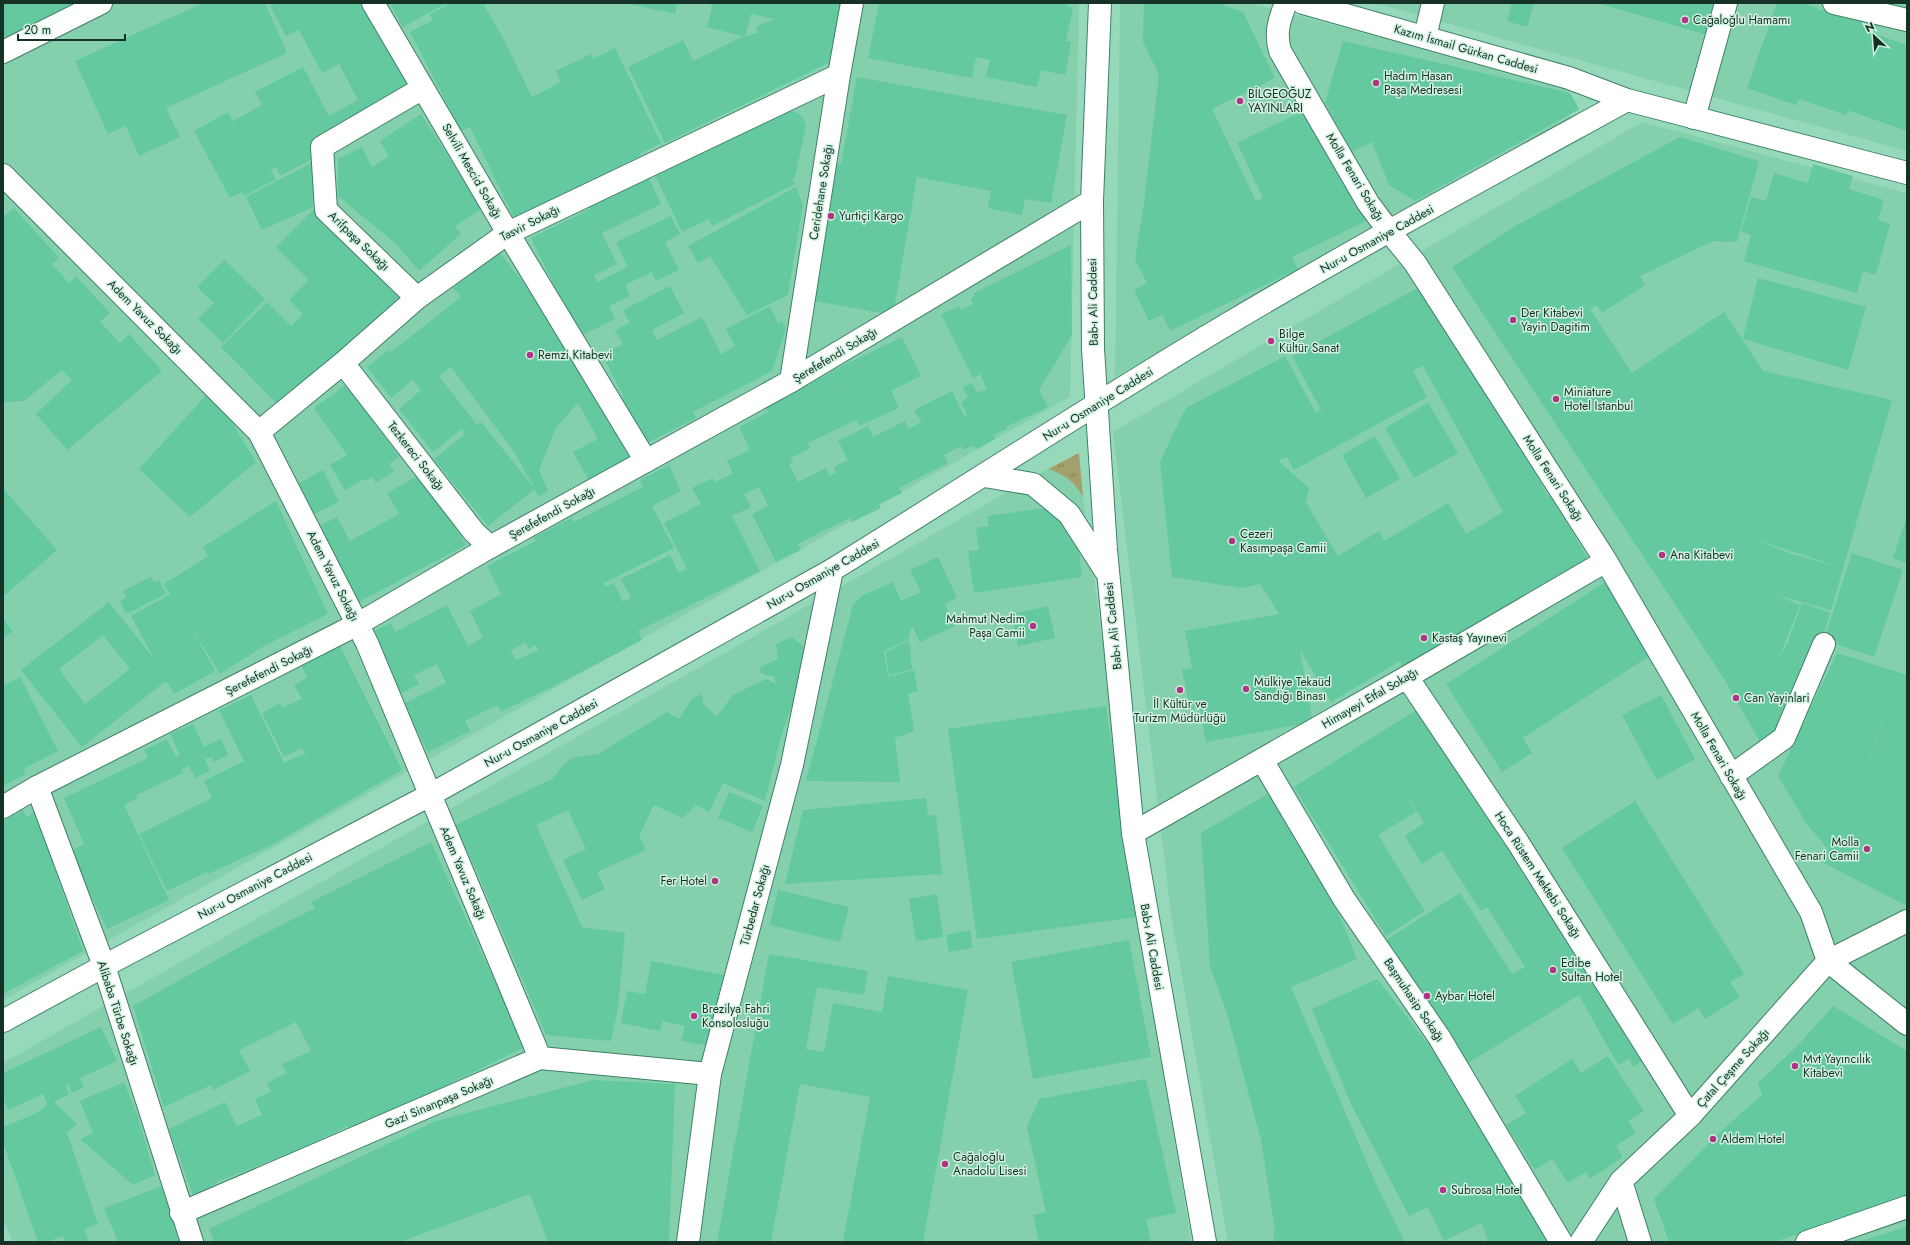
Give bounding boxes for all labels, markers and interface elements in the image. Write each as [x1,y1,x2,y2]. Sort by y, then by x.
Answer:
place label: Cağaloğlu Hamamı [1693,11,1790,29]
marker: Cağaloğlu Hamamı [1680,15,1690,25]
scale bar [18,16,125,42]
north arrow [1854,16,1894,56]
text: N [1862,18,1877,36]
street label: Kazım İsmail Gürkan Caddesi [1392,20,1540,78]
text: 20 m [24,21,51,39]
place label: Hadım Hasan Paşa Medresesi [1384,67,1462,99]
marker: Hadım Hasan Paşa Medresesi [1371,78,1381,88]
place label: BİLGEOĞUZ YAYINLARI [1248,85,1312,117]
marker: BİLGEOĞUZ YAYINLARI [1235,96,1245,106]
street label: Selvili Mescid Sokağı [437,120,507,222]
street label: Molla Fenari Sokağı [1322,129,1388,225]
street label: Ceridehane Sokağı [805,143,837,241]
street label: Tasvir Sokağı [497,200,563,246]
street label: Nur-u Osmaniye Caddesi [1317,200,1437,278]
street label: Arifpaşa Sokağı [324,207,394,275]
place label: Yurtiçi Kargo [839,207,904,225]
marker: Yurtiçi Kargo [826,211,836,221]
street label: Bab-ı Ali Caddesi [1083,258,1103,346]
street label: Adem Yavuz Sokağı [103,275,187,359]
place label: Der Kitabevi Yayin Dagitim [1521,304,1590,336]
marker: Der Kitabevi Yayin Dagitim [1508,315,1518,325]
street label: Şerefefendi Sokağı [789,323,881,387]
place label: Bilge Kültür Sanat [1279,325,1339,357]
marker: Bilge Kültür Sanat [1266,336,1276,346]
place label: Remzi Kitabevi [538,346,612,364]
marker: Remzi Kitabevi [525,350,535,360]
street label: Nur-u Osmaniye Caddesi [1039,363,1157,445]
place label: Miniature Hotel Istanbul [1564,383,1633,415]
marker: Miniature Hotel Istanbul [1551,394,1561,404]
street label: Tezkereci Sokağı [383,417,449,495]
street label: Molla Fenari Sokağı [1518,431,1588,525]
street label: Şerefefendi Sokağı [506,482,598,544]
place label: Cezeri Kasımpaşa Camii [1240,525,1326,557]
street label: Adem Yavuz Sokağı [302,527,364,625]
street label: Nur-u Osmaniye Caddesi [763,534,883,614]
marker: Cezeri Kasımpaşa Camii [1227,536,1237,546]
place label: Ana Kitabevi [1670,546,1733,564]
marker: Ana Kitabevi [1657,550,1667,560]
street label: Bab-ı Ali Caddesi [1099,581,1127,671]
place label: Mahmut Nedim Paşa Camii [946,610,1025,642]
marker: Mahmut Nedim Paşa Camii [1028,621,1038,631]
place label: Kastaş Yayınevi [1432,629,1507,647]
marker: Kastaş Yayınevi [1419,633,1429,643]
street label: Şerefefendi Sokağı [222,640,316,700]
street label: Himayeyi Etfal Sokağı [1318,663,1422,733]
place label: Mülkiye Tekaüd Sandığı Binası [1254,673,1331,705]
marker: Mülkiye Tekaüd Sandığı Binası [1241,684,1251,694]
marker: İl Kültür ve Turizm Müdürlüğü [1175,685,1185,695]
place label: Can Yayinlari [1744,689,1810,707]
marker: Can Yayinlari [1731,693,1741,703]
street label: Nur-u Osmaniye Caddesi [481,694,601,772]
place label: İl Kültür ve Turizm Müdürlüğü [1134,695,1226,727]
street label: Molla Fenari Sokağı [1686,708,1752,804]
street label: Hoca Rüstem Mektebi Sokağı [1490,808,1586,942]
street label: Adem Yavuz Sokağı [435,823,491,923]
place label: Molla Fenari Camii [1795,833,1859,865]
marker: Molla Fenari Camii [1862,844,1872,854]
street label: Nur-u Osmaniye Caddesi [194,848,316,924]
street label: Türbedar Sokağı [736,862,774,948]
place label: Fer Hotel [661,872,707,890]
marker: Fer Hotel [710,876,720,886]
street label: Bab-ı Ali Caddesi [1136,902,1168,992]
place label: Edibe Sultan Hotel [1561,954,1622,986]
street label: Başmuhasip Sokağı [1379,955,1449,1045]
street label: Alibaba Türbe Sokağı [93,958,143,1068]
marker: Edibe Sultan Hotel [1548,965,1558,975]
place label: Aybar Hotel [1435,987,1495,1005]
marker: Aybar Hotel [1422,991,1432,1001]
place label: Brezilya Fahri Konsolosluğu [702,1000,770,1032]
marker: Brezilya Fahri Konsolosluğu [689,1011,699,1021]
street label: Çatal Çeşme Sokağı [1692,1024,1774,1112]
place label: Mvt Yayıncılık Kitabevi [1803,1050,1871,1082]
marker: Mvt Yayıncılık Kitabevi [1790,1061,1800,1071]
street label: Gazi Sinanpaşa Sokağı [382,1071,496,1133]
place label: Aldem Hotel [1721,1130,1785,1148]
marker: Aldem Hotel [1708,1134,1718,1144]
place label: Cağaloğlu Anadolu Lisesi [953,1148,1027,1180]
marker: Cağaloğlu Anadolu Lisesi [940,1159,950,1169]
place label: Subrosa Hotel [1451,1181,1522,1199]
marker: Subrosa Hotel [1438,1185,1448,1195]

